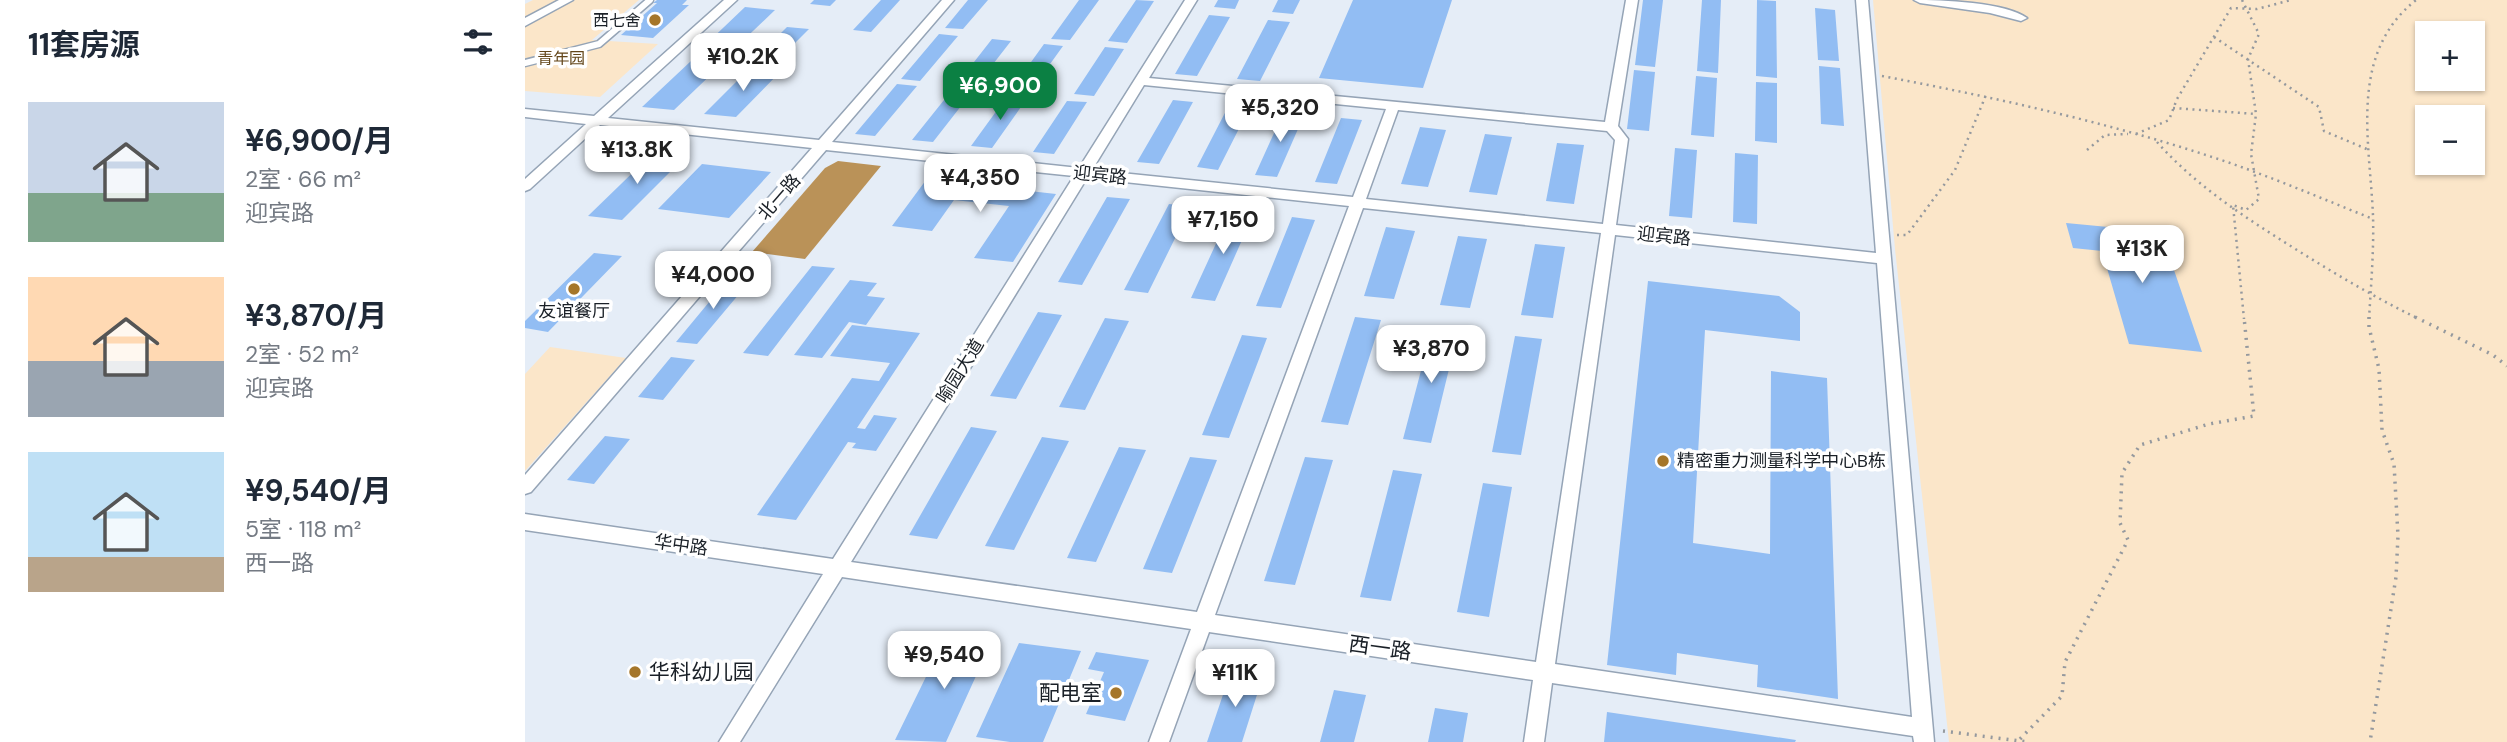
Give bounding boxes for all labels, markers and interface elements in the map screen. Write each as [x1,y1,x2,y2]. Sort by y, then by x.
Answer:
place label: 西七舍 [593,10,641,31]
marker: 西七舍 [647,12,663,28]
map controls [2415,21,2485,175]
button: + [2415,21,2485,91]
icon: filters [459,23,497,61]
text: 11套房源 [28,25,140,64]
pin: ¥10.2K [686,34,800,93]
text: ¥10.2K [707,41,779,71]
park label: 青年园 [537,48,585,69]
pin: ¥6,900 [943,62,1057,122]
text: ¥6,900 [959,70,1041,100]
pin: ¥5,320 [1223,85,1337,144]
text: ¥5,320 [1241,92,1319,122]
button: − [2415,105,2485,175]
text: ¥6,900/月 [245,121,394,160]
pin: ¥13.8K [580,127,694,186]
icon: home [84,130,168,214]
text: ¥13.8K [601,134,673,164]
pin: ¥4,350 [923,154,1037,214]
street label: 迎宾路 [1072,160,1128,190]
text: ¥4,350 [940,162,1020,192]
text: 2室 · 66 m² [245,164,361,194]
street label: 北一路 [752,169,806,225]
pin: ¥7,150 [1166,196,1280,256]
text: 迎宾路 [245,198,314,228]
text: ¥7,150 [1187,204,1259,234]
street label: 迎宾路 [1636,221,1692,251]
pin: ¥13K [2101,226,2183,285]
text: ¥13K [2116,233,2168,263]
pin: ¥4,000 [656,252,770,311]
text: ¥4,000 [671,259,755,289]
marker: 友谊餐厅 [566,281,582,297]
text: ¥3,870/月 [245,296,387,335]
place label: 友谊餐厅 [538,299,610,323]
icon: home [84,305,168,389]
pin: ¥3,870 [1374,326,1488,385]
text: ¥3,870 [1392,333,1470,363]
street label: 喻园大道 [931,334,989,408]
text: 2室 · 52 m² [245,339,359,369]
text: 迎宾路 [245,373,314,403]
place label: 精密重力测量科学中心B栋 [1677,449,1886,473]
marker: 精密重力测量科学中心B栋 [1655,453,1671,469]
text: ¥9,540/月 [245,471,392,510]
icon: home [84,480,168,564]
text: 5室 · 118 m² [245,514,361,544]
street label: 华中路 [653,529,709,561]
text: 西一路 [245,548,314,578]
street label: 西一路 [1347,630,1413,666]
pin: ¥9,540 [887,632,1001,691]
text: ¥9,540 [904,639,984,669]
pin: ¥11K [1194,650,1276,709]
text: ¥11K [1212,657,1258,687]
place label: 华科幼儿园 [649,658,754,686]
marker: 华科幼儿园 [627,664,643,680]
place label: 配电室 [1039,679,1102,707]
marker: 配电室 [1108,685,1124,701]

